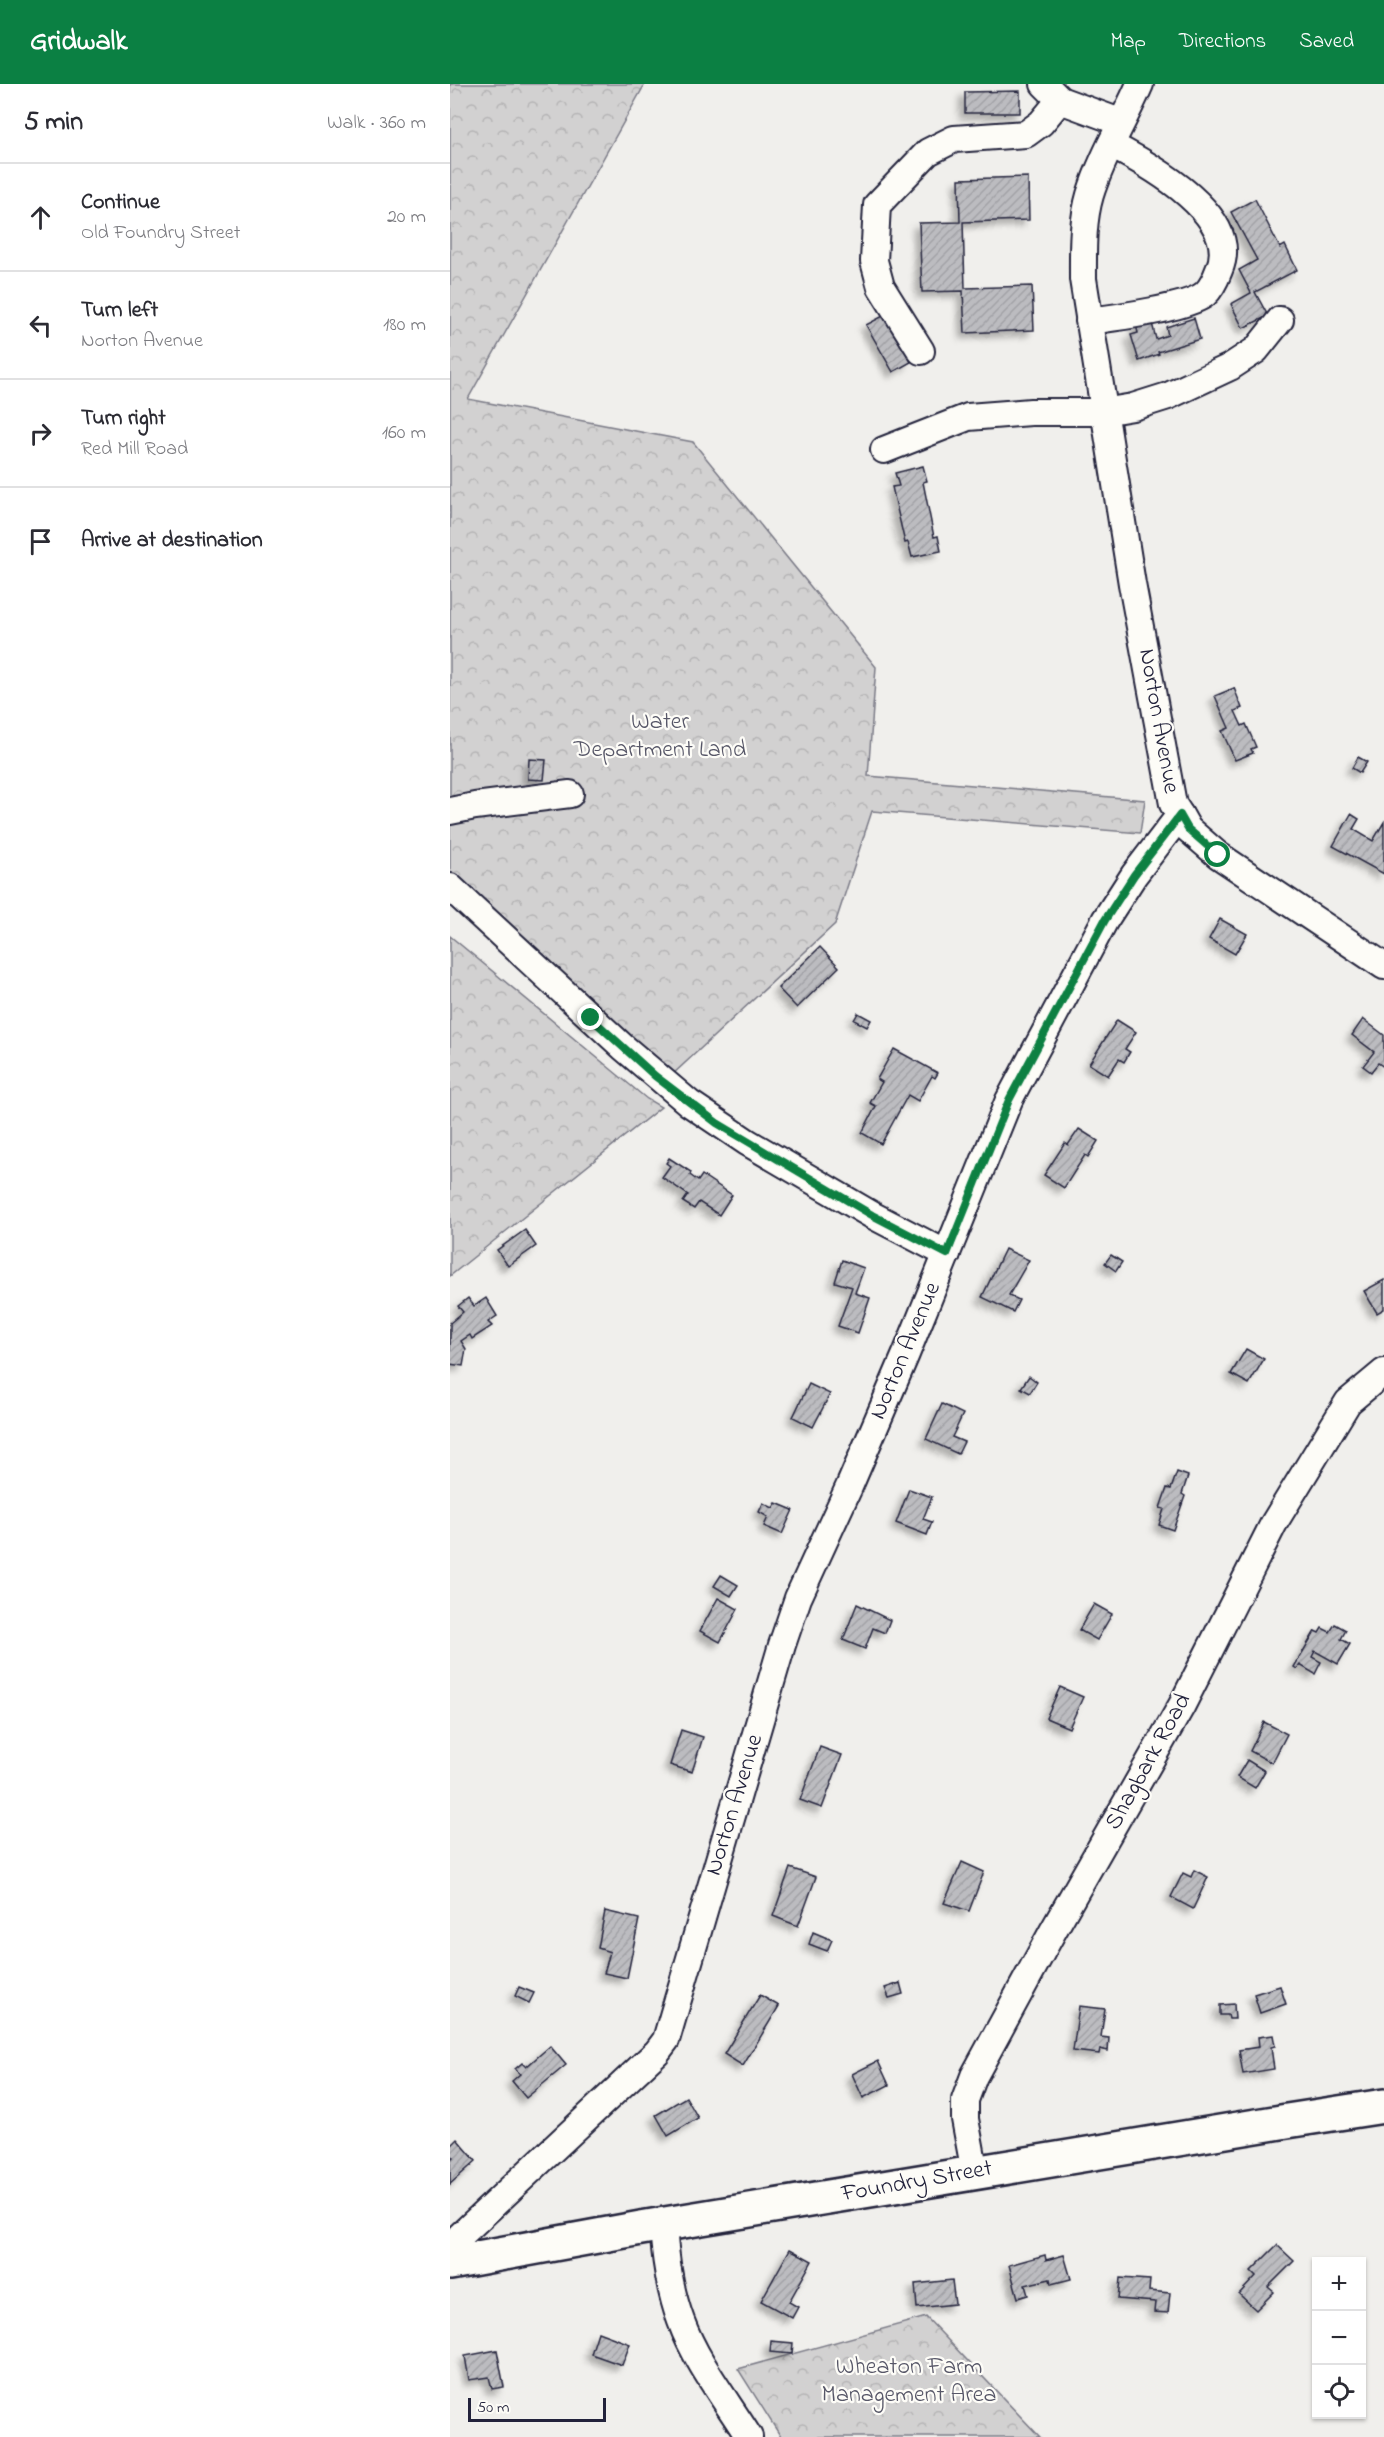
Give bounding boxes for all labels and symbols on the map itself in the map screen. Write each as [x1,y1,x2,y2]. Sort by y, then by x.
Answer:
street label: Norton Avenue [1128,646,1188,796]
park label: Water Department Land [573,705,747,768]
route start [1204,841,1230,867]
route end [577,1004,603,1030]
street label: Norton Avenue [861,1277,951,1425]
street label: Shagbark Road [1097,1687,1201,1837]
street label: Norton Avenue [697,1730,773,1880]
street label: Foundry Street [838,2152,995,2214]
park label: Wheaton Farm Management Area [821,2350,997,2413]
scale bar [468,2395,606,2422]

